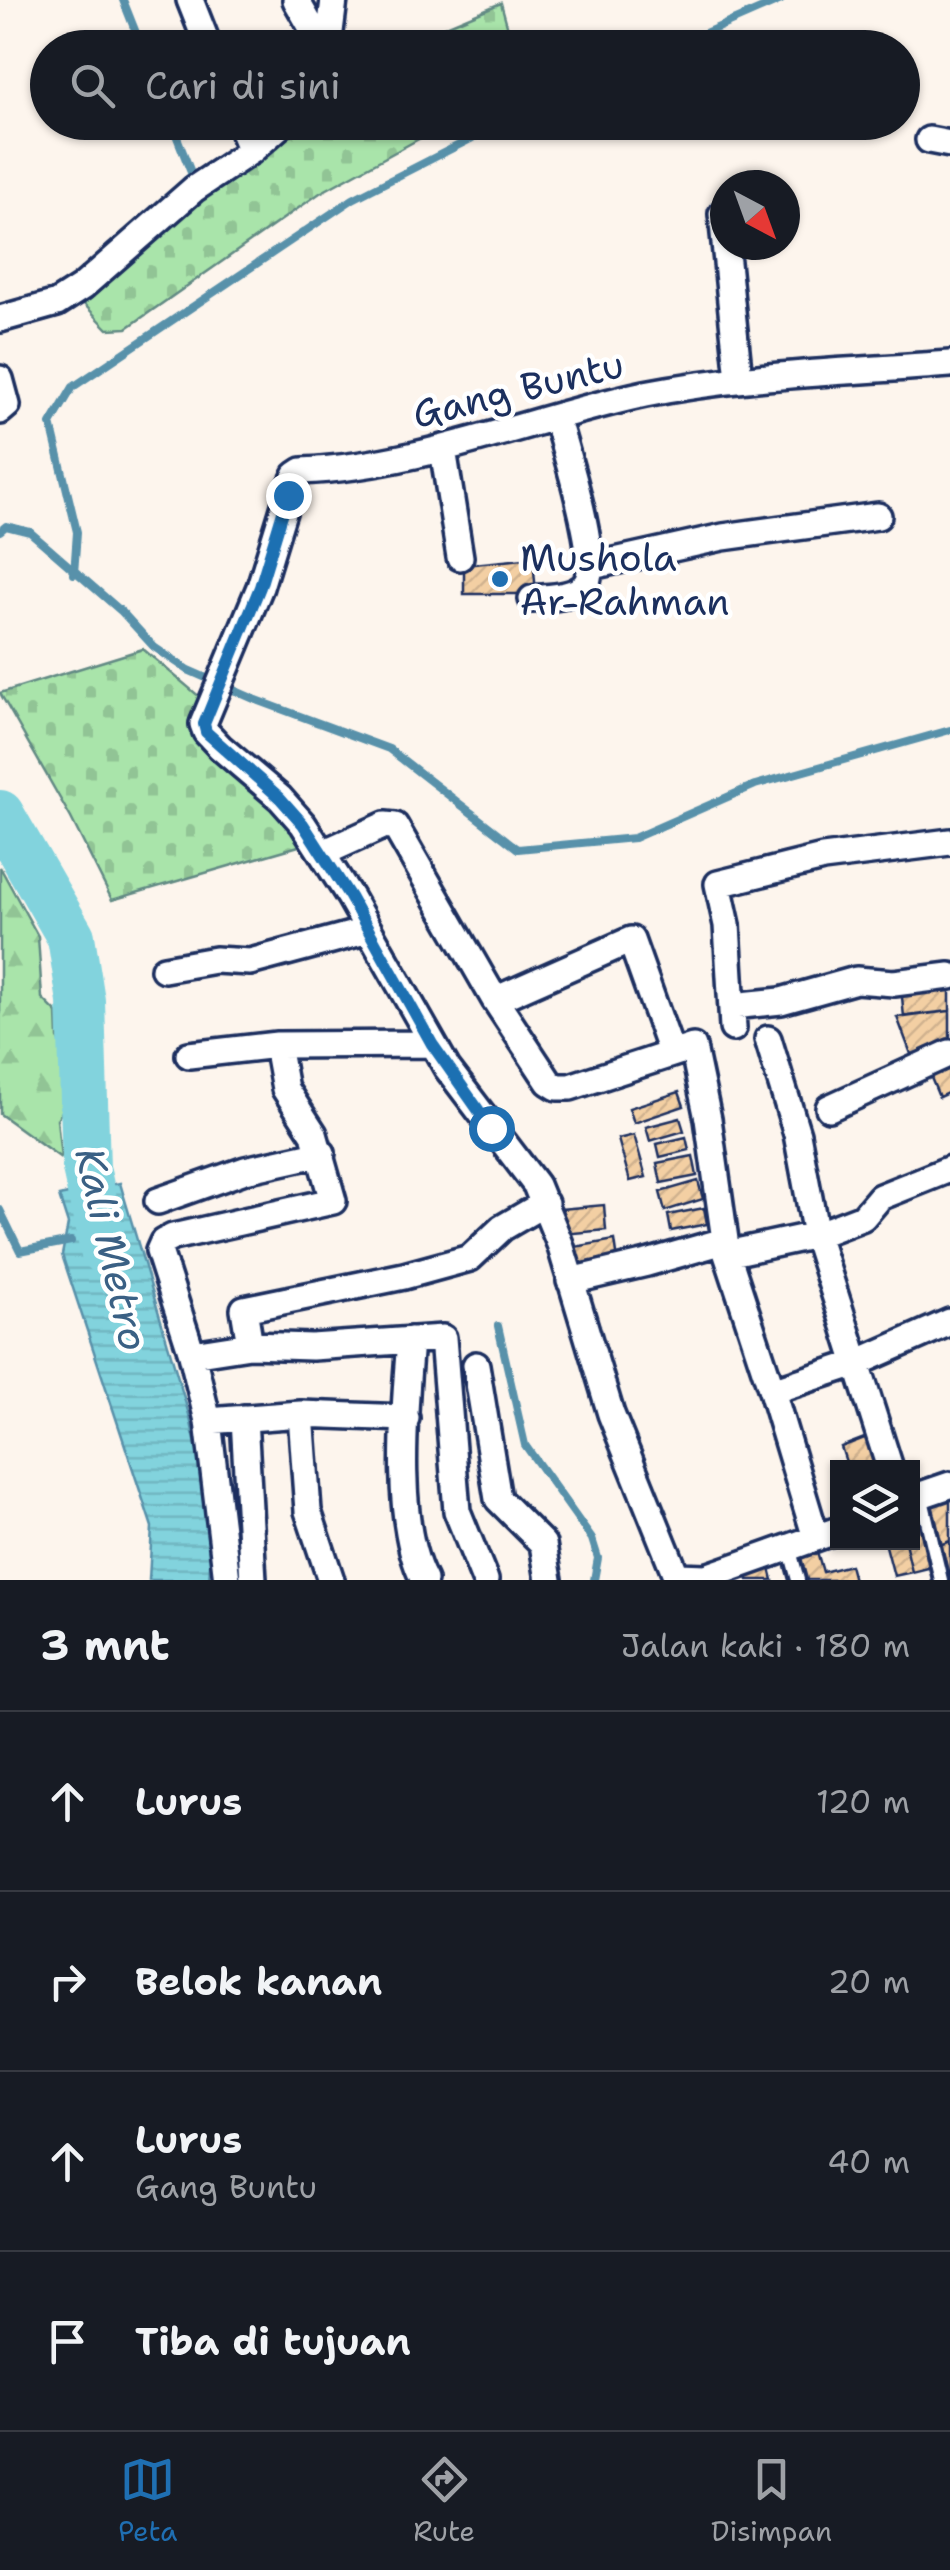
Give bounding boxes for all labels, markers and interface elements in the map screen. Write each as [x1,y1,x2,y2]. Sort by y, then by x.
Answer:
search box [30,30,920,140]
icon: search [65,58,120,113]
text: Cari di sini [145,60,341,111]
north arrow [710,170,800,260]
street label: Gang Buntu [407,338,629,440]
route end [266,473,312,519]
place label: Mushola Ar-Rahman [520,532,730,627]
marker: Mushola Ar-Rahman [489,568,511,590]
route start [469,1106,515,1152]
water label: Kali Metro [62,1142,162,1356]
map controls [830,1460,920,1550]
button: layers [830,1460,920,1550]
text: 3 mnt [40,1617,170,1673]
text: Jalan kaki · 180 m [621,1624,910,1667]
icon: ahead [40,1774,95,1829]
text: Lurus [135,1776,242,1827]
text: 120 m [816,1780,910,1823]
icon: right [40,1954,95,2009]
text: Belok kanan [135,1956,382,2007]
text: 20 m [828,1960,910,2003]
text: Lurus [135,2114,242,2165]
icon: ahead [40,2134,95,2189]
text: 40 m [827,2140,910,2183]
text: Gang Buntu [135,2165,317,2208]
icon: arrive [40,2314,95,2369]
text: Tiba di tujuan [135,2316,411,2367]
tab: Peta [118,2452,177,2550]
tab: Rute [413,2452,475,2550]
tab: Disimpan [711,2452,832,2550]

